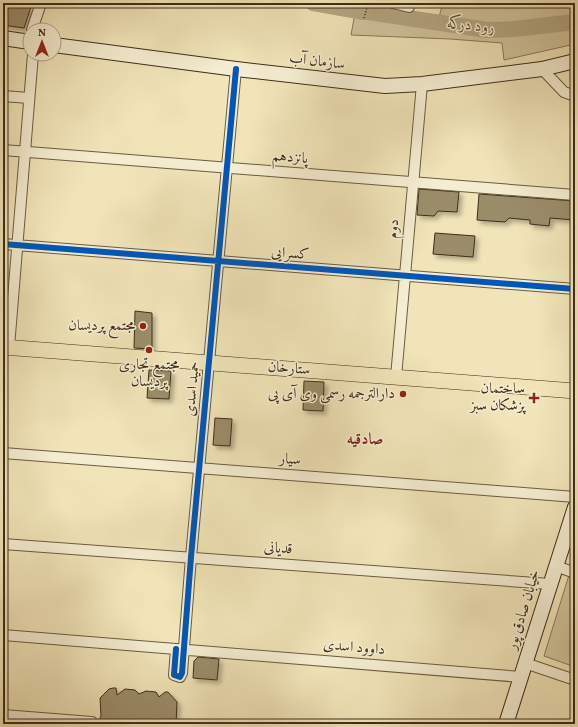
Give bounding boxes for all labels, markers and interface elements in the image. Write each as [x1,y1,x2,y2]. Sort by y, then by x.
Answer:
water label: رود درکه [446,13,496,39]
north arrow [22,22,62,62]
text: N [38,26,46,41]
street label: سازمان آب [288,48,346,76]
street label: پانزدهم [271,146,310,172]
street label: دوم [383,218,406,240]
street label: کسرایی [270,242,310,266]
place label: مجتمع پردیسان [68,316,135,339]
marker: مجتمع پردیسان [138,321,148,331]
marker: مجتمع تجاری پردیسان [144,345,154,355]
place label: مجتمع تجاری پردیسان [119,355,179,393]
street label: ستارخان [267,357,311,381]
street label: حمید اسدی [180,361,206,417]
place label: ساختمان پزشکان سبز [468,379,526,417]
place label: دارالترجمه رسمی وی آی پی [268,384,395,405]
marker: دارالترجمه رسمی وی آی پی [398,389,408,399]
marker: ساختمان پزشکان سبز [528,392,540,404]
district label: صادقیه [347,429,383,451]
street label: سیار [276,449,302,471]
street label: قدیانی [263,538,293,560]
street label: خیابان صادق پور [501,567,546,655]
street label: داوود اسدی [322,635,386,661]

